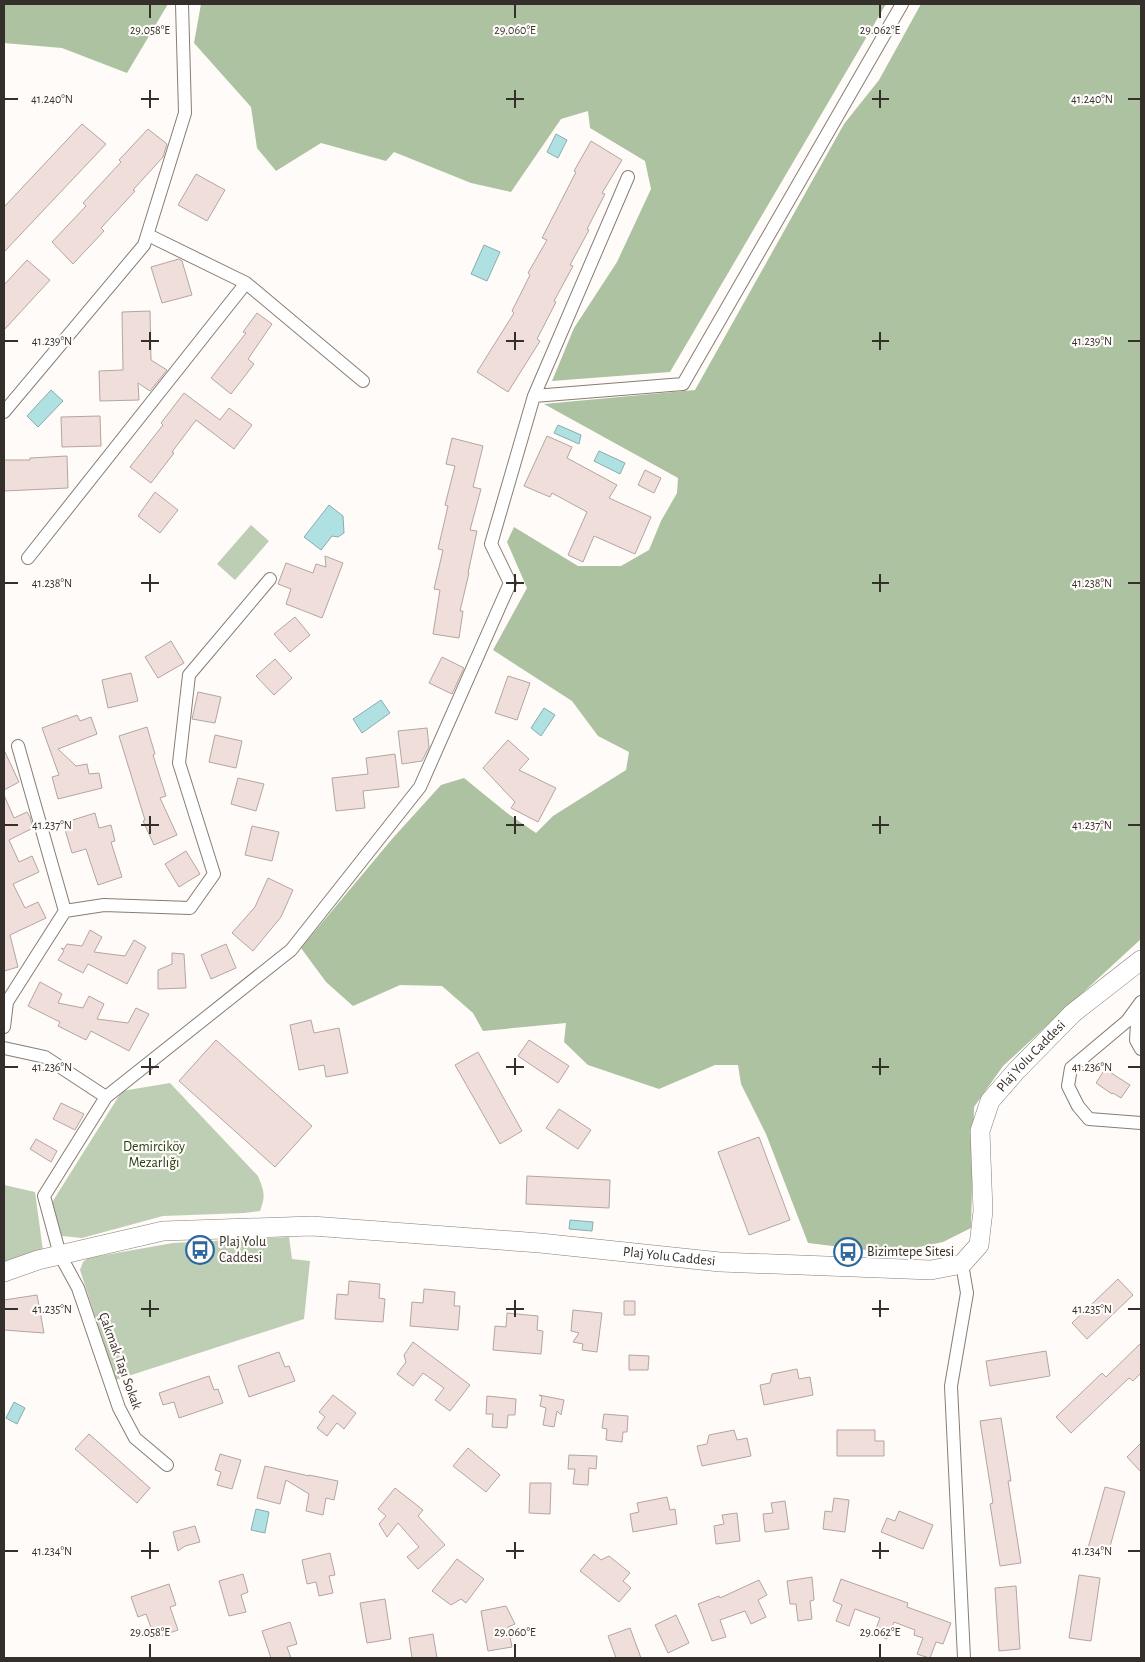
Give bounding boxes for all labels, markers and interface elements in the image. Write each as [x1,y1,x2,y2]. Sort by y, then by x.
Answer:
text: 29.058°E [130,24,170,36]
text: 29.060°E [494,24,536,36]
text: 29.062°E [860,24,901,36]
text: 41.240°N [31,93,73,105]
text: 41.240°N [1071,93,1113,105]
text: 41.239°N [32,335,72,347]
text: 41.239°N [1072,335,1112,347]
text: 41.238°N [32,577,72,589]
text: 41.238°N [1072,577,1112,589]
text: 41.237°N [32,819,72,831]
text: 41.237°N [1072,819,1112,831]
street label: Plaj Yolu Caddesi [994,1018,1068,1095]
text: 41.236°N [32,1061,72,1073]
text: 41.236°N [1072,1061,1112,1073]
park label: Demirciköy Mezarlığı [123,1140,185,1170]
bus stop icon: Plaj Yolu Caddesi [185,1235,215,1265]
place label: Plaj Yolu Caddesi [219,1235,266,1265]
bus stop icon: Bizimtepe Sitesi [833,1237,863,1267]
street label: Plaj Yolu Caddesi [622,1245,716,1268]
place label: Bizimtepe Sitesi [867,1245,954,1259]
text: 41.235°N [32,1303,72,1315]
text: 41.235°N [1072,1303,1112,1315]
street label: Çakmak Taşı Sokak [96,1311,144,1412]
text: 41.234°N [32,1545,72,1557]
text: 41.234°N [1072,1545,1112,1557]
text: 29.058°E [130,1626,170,1638]
text: 29.060°E [494,1626,536,1638]
text: 29.062°E [860,1626,901,1638]

